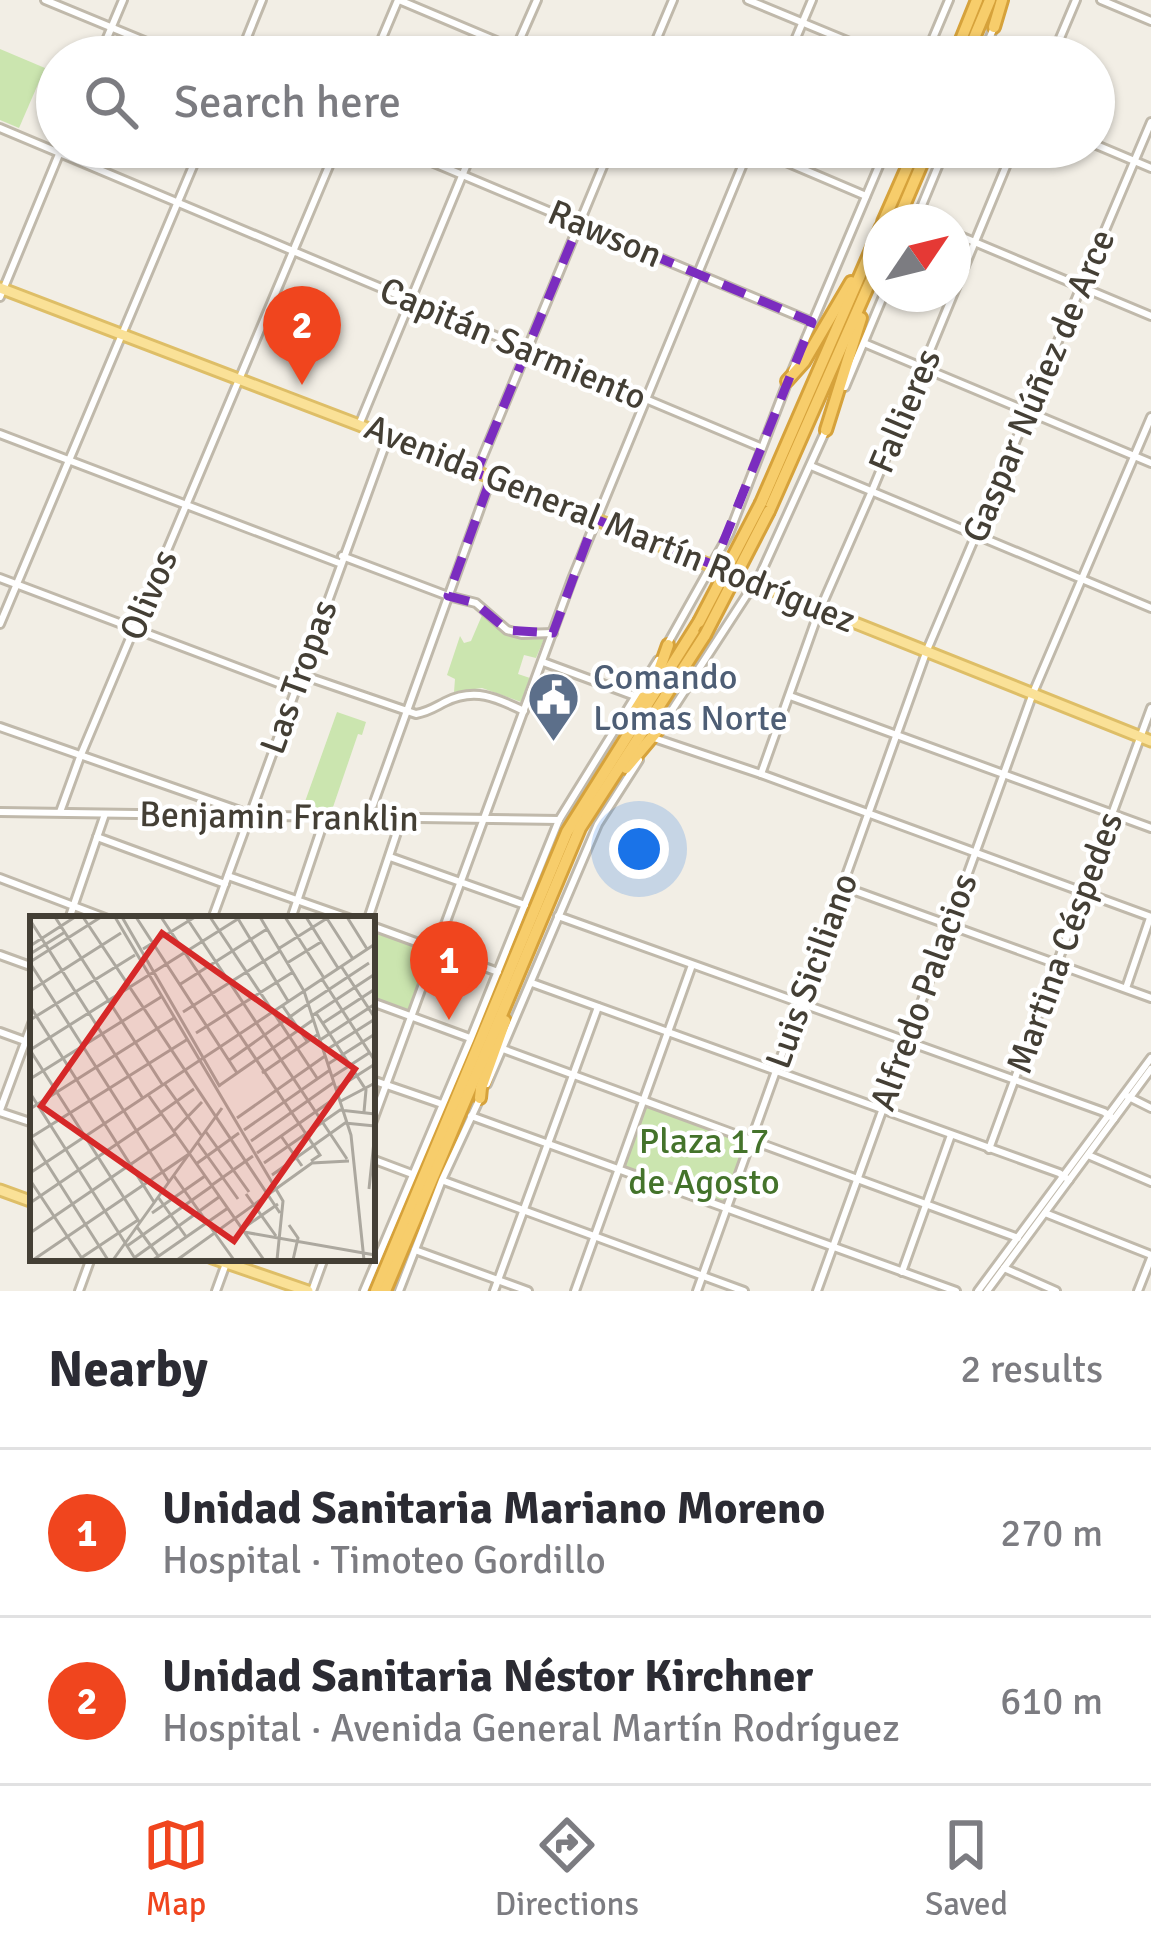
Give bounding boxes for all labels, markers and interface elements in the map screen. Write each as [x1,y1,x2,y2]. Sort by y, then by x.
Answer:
search box [36,36,1115,168]
icon: search [78,69,144,135]
text: Search here [174,75,401,130]
street label: Rawson [541,190,669,278]
north arrow [863,204,971,312]
street label: Gaspar Núñez de Arce [953,223,1125,549]
street label: Capitán Sarmiento [373,268,653,420]
pin: 2 [263,286,341,385]
street label: Fallieres [859,342,951,480]
street label: Avenida General Martín Rodríguez [358,405,862,643]
street label: Olivos [110,543,188,647]
street label: Las Tropas [250,594,348,760]
place label: Comando Lomas Norte [593,655,788,741]
public building icon: Comando Lomas Norte [526,670,582,744]
street label: Benjamin Franklin [139,792,419,842]
street label: Martina Céspedes [997,806,1133,1080]
your location [609,819,669,879]
street label: Luis Siciliano [756,867,868,1075]
street label: Alfredo Palacios [860,867,988,1117]
inset map [30,916,375,1261]
pin: 1 [410,921,488,1020]
park label: Plaza 17 de Agosto [628,1119,780,1205]
text: Nearby [48,1338,208,1401]
text: 2 results [960,1345,1103,1393]
text: Unidad Sanitaria Mariano Moreno [162,1481,825,1536]
text: 1 [76,1509,98,1557]
text: 270 m [1000,1509,1103,1557]
text: Hospital · Timoteo Gordillo [162,1536,606,1584]
text: Unidad Sanitaria Néstor Kirchner [162,1649,813,1704]
text: 2 [76,1677,98,1725]
text: 610 m [1000,1677,1103,1725]
text: Hospital · Avenida General Martín Rodríguez [162,1704,900,1752]
tab: Map [143,1812,209,1925]
tab: Directions [495,1812,639,1925]
tab: Saved [925,1812,1008,1925]

